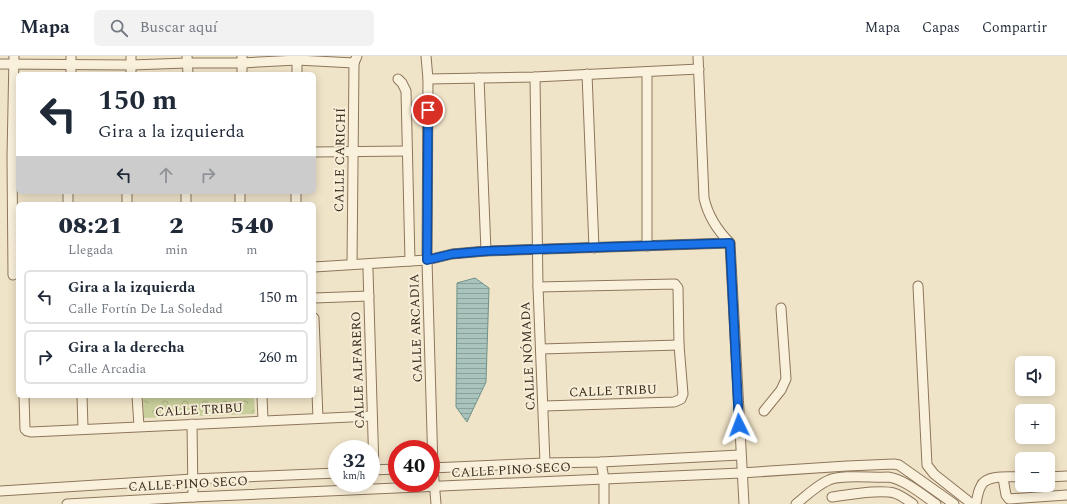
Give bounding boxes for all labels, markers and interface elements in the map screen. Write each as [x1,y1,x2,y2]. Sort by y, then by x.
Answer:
search box [94,10,374,46]
text: Mapa [20,13,70,42]
text: Buscar aquí [140,16,218,39]
icon: search [108,17,130,39]
text: Mapa [865,17,900,38]
text: Capas [922,17,960,38]
text: Compartir [982,17,1047,38]
text: 150 m [98,79,177,122]
icon: left [32,88,84,140]
pin [411,93,445,127]
icon: arrive [417,99,439,121]
street label: CALLE CARICHÍ [329,108,351,212]
text: Gira a la izquierda [98,118,245,145]
icon: left [113,164,135,186]
icon: ahead [155,164,177,186]
icon: right [197,164,219,186]
text: 08:21 [58,208,123,244]
text: 2 [169,208,184,244]
text: 540 [230,208,274,244]
text: Llegada [68,240,113,260]
text: min [165,240,188,260]
text: m [246,240,258,260]
street label: CALLE ARCADIA [404,273,428,383]
text: Gira a la izquierda [68,276,195,299]
icon: left [34,286,56,308]
text: 150 m [259,286,298,309]
text: Calle Fortín De La Soledad [68,299,223,319]
street label: CALLE NÓMADA [515,301,541,411]
street label: CALLE ALFARERO [346,311,370,429]
text: Gira a la derecha [68,336,184,359]
icon: right [34,346,56,368]
text: 260 m [259,346,298,369]
map controls [1015,356,1055,492]
button: sound [1015,356,1055,396]
text: Calle Arcadia [68,359,146,379]
street label: CALLE TRIBU [569,379,657,403]
street label: CALLE TRIBU [155,398,243,422]
position arrow [718,404,760,446]
button: + [1015,404,1055,444]
speed limit sign: 40 [388,440,440,492]
text: 32 [343,446,365,476]
button: − [1015,452,1055,492]
street label: CALLE PINO SECO [451,457,571,483]
text: km/h [343,468,365,484]
street label: CALLE PINO SECO [128,471,248,497]

